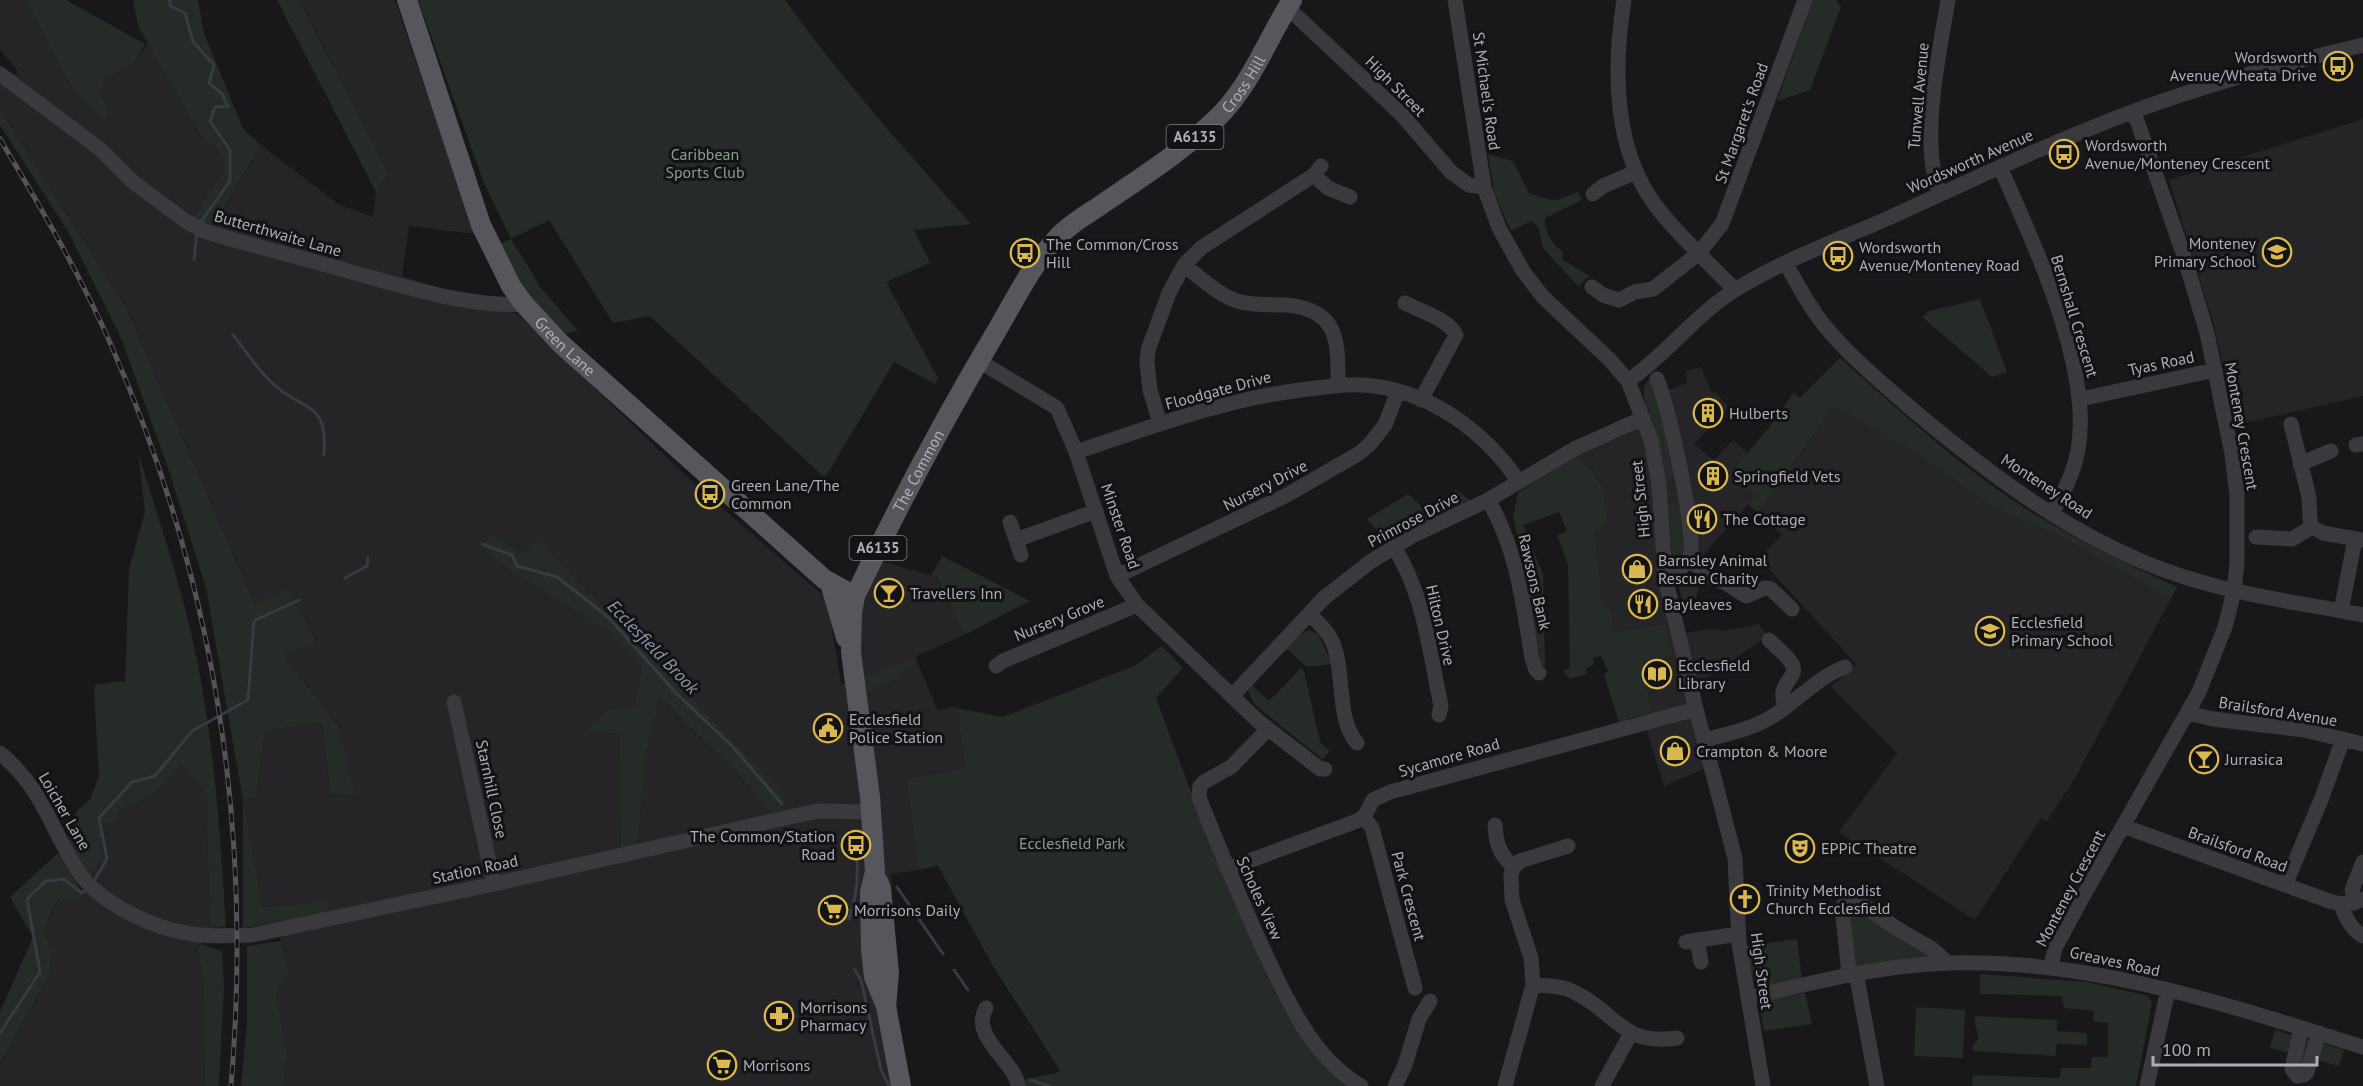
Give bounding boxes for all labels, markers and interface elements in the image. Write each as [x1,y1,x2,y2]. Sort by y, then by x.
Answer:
street label: St Michael's Road [1469,31,1505,151]
street label: Tunwell Avenue [1903,42,1933,150]
place label: Wordsworth Avenue/Wheata Drive [2170,47,2317,85]
bus stop icon: Wordsworth Avenue/Wheata Drive [2322,50,2354,82]
street label: Cross Hill [1217,51,1269,117]
street label: High Street [1362,52,1431,121]
street label: St Margaret's Road [1710,60,1772,186]
street label: Wordsworth Avenue [1904,124,2036,198]
road number: A6135 [1166,125,1224,149]
place label: Wordsworth Avenue/Monteney Crescent [2085,135,2271,173]
bus stop icon: Wordsworth Avenue/Monteney Crescent [2048,138,2080,170]
park label: Caribbean Sports Club [665,144,745,182]
street label: Butterthwaite Lane [212,205,344,261]
place label: Monteney Primary School [2154,233,2257,271]
place label: The Common/Cross Hill [1046,234,1179,272]
school or university icon: Monteney Primary School [2261,236,2293,268]
bus stop icon: The Common/Cross Hill [1009,237,1041,269]
place label: Wordsworth Avenue/Monteney Road [1859,237,2020,275]
bus stop icon: Wordsworth Avenue/Monteney Road [1822,240,1854,272]
street label: Bernshall Crescent [2047,252,2103,380]
street label: Green Lane [530,312,600,380]
street label: Tyas Road [2126,346,2196,380]
street label: Monteney Crescent [2221,361,2263,492]
street label: Floodgate Drive [1163,366,1273,414]
building icon: Hulberts [1692,397,1724,429]
place label: Hulberts [1729,403,1788,423]
street label: The Common [888,426,948,516]
street label: Monteney Road [1998,449,2096,523]
street label: Nursery Drive [1219,455,1311,515]
street label: High Street [1626,459,1654,539]
building icon: Springfield Vets [1697,460,1729,492]
place label: Springfield Vets [1734,466,1841,486]
place label: Green Lane/The Common [731,475,840,513]
bus stop icon: Green Lane/The Common [694,478,726,510]
street label: Minster Road [1097,480,1145,572]
street label: Primrose Drive [1364,487,1462,551]
restaurant icon: The Cottage [1686,503,1718,535]
place label: The Cottage [1723,509,1806,529]
street label: Rawsons Bank [1514,532,1556,632]
road number: A6135 [850,536,906,560]
place label: Barnsley Animal Rescue Charity [1658,550,1768,588]
shop icon: Barnsley Animal Rescue Charity [1621,553,1653,585]
bar icon: Travellers Inn [873,577,905,609]
place label: Travellers Inn [910,583,1002,603]
street label: Hilton Drive [1422,583,1460,667]
restaurant icon: Bayleaves [1627,588,1659,620]
street label: Nursery Grove [1011,591,1107,645]
place label: Bayleaves [1664,594,1732,614]
water label: Ecclesfield Brook [603,595,705,699]
place label: Ecclesfield Primary School [2011,612,2113,650]
school or university icon: Ecclesfield Primary School [1974,615,2006,647]
place label: Ecclesfield Library [1678,655,1750,693]
library icon: Ecclesfield Library [1641,658,1673,690]
street label: Brailsford Avenue [2217,692,2339,730]
place label: Ecclesfield Police Station [849,709,943,747]
public building icon: Ecclesfield Police Station [812,712,844,744]
street label: Sycamore Road [1396,733,1502,781]
shop icon: Crampton & Moore [1659,735,1691,767]
street label: Starnhill Close [472,738,512,840]
place label: Crampton & Moore [1696,741,1827,761]
bar icon: Jurrasica [2188,743,2220,775]
place label: Jurrasica [2224,749,2283,769]
street label: Loicher Lane [35,768,95,854]
street label: Brailsford Road [2186,822,2290,876]
place label: The Common/Station Road [690,826,835,864]
street label: Monteney Crescent [2031,826,2109,950]
bus stop icon: The Common/Station Road [840,829,872,861]
theatre icon: EPPiC Theatre [1784,832,1816,864]
park label: Ecclesfield Park [1019,833,1125,853]
place label: EPPiC Theatre [1821,838,1917,858]
street label: Park Crescent [1387,849,1431,943]
street label: Station Road [430,850,520,888]
street label: Scholes View [1233,853,1287,943]
place label: Trinity Methodist Church Ecclesfield [1766,880,1890,918]
church icon: Trinity Methodist Church Ecclesfield [1729,883,1761,915]
supermarket icon: Morrisons Daily [817,894,849,926]
place label: Morrisons Daily [854,900,961,920]
street label: High Street [1747,931,1777,1011]
street label: Greaves Road [2068,942,2162,980]
place label: Morrisons Pharmacy [800,997,867,1035]
pharmacy icon: Morrisons Pharmacy [763,1000,795,1032]
scale bar [2153,1029,2316,1067]
text: 100 m [2162,1038,2211,1061]
supermarket icon: Morrisons [706,1049,738,1081]
place label: Morrisons [743,1055,810,1075]

